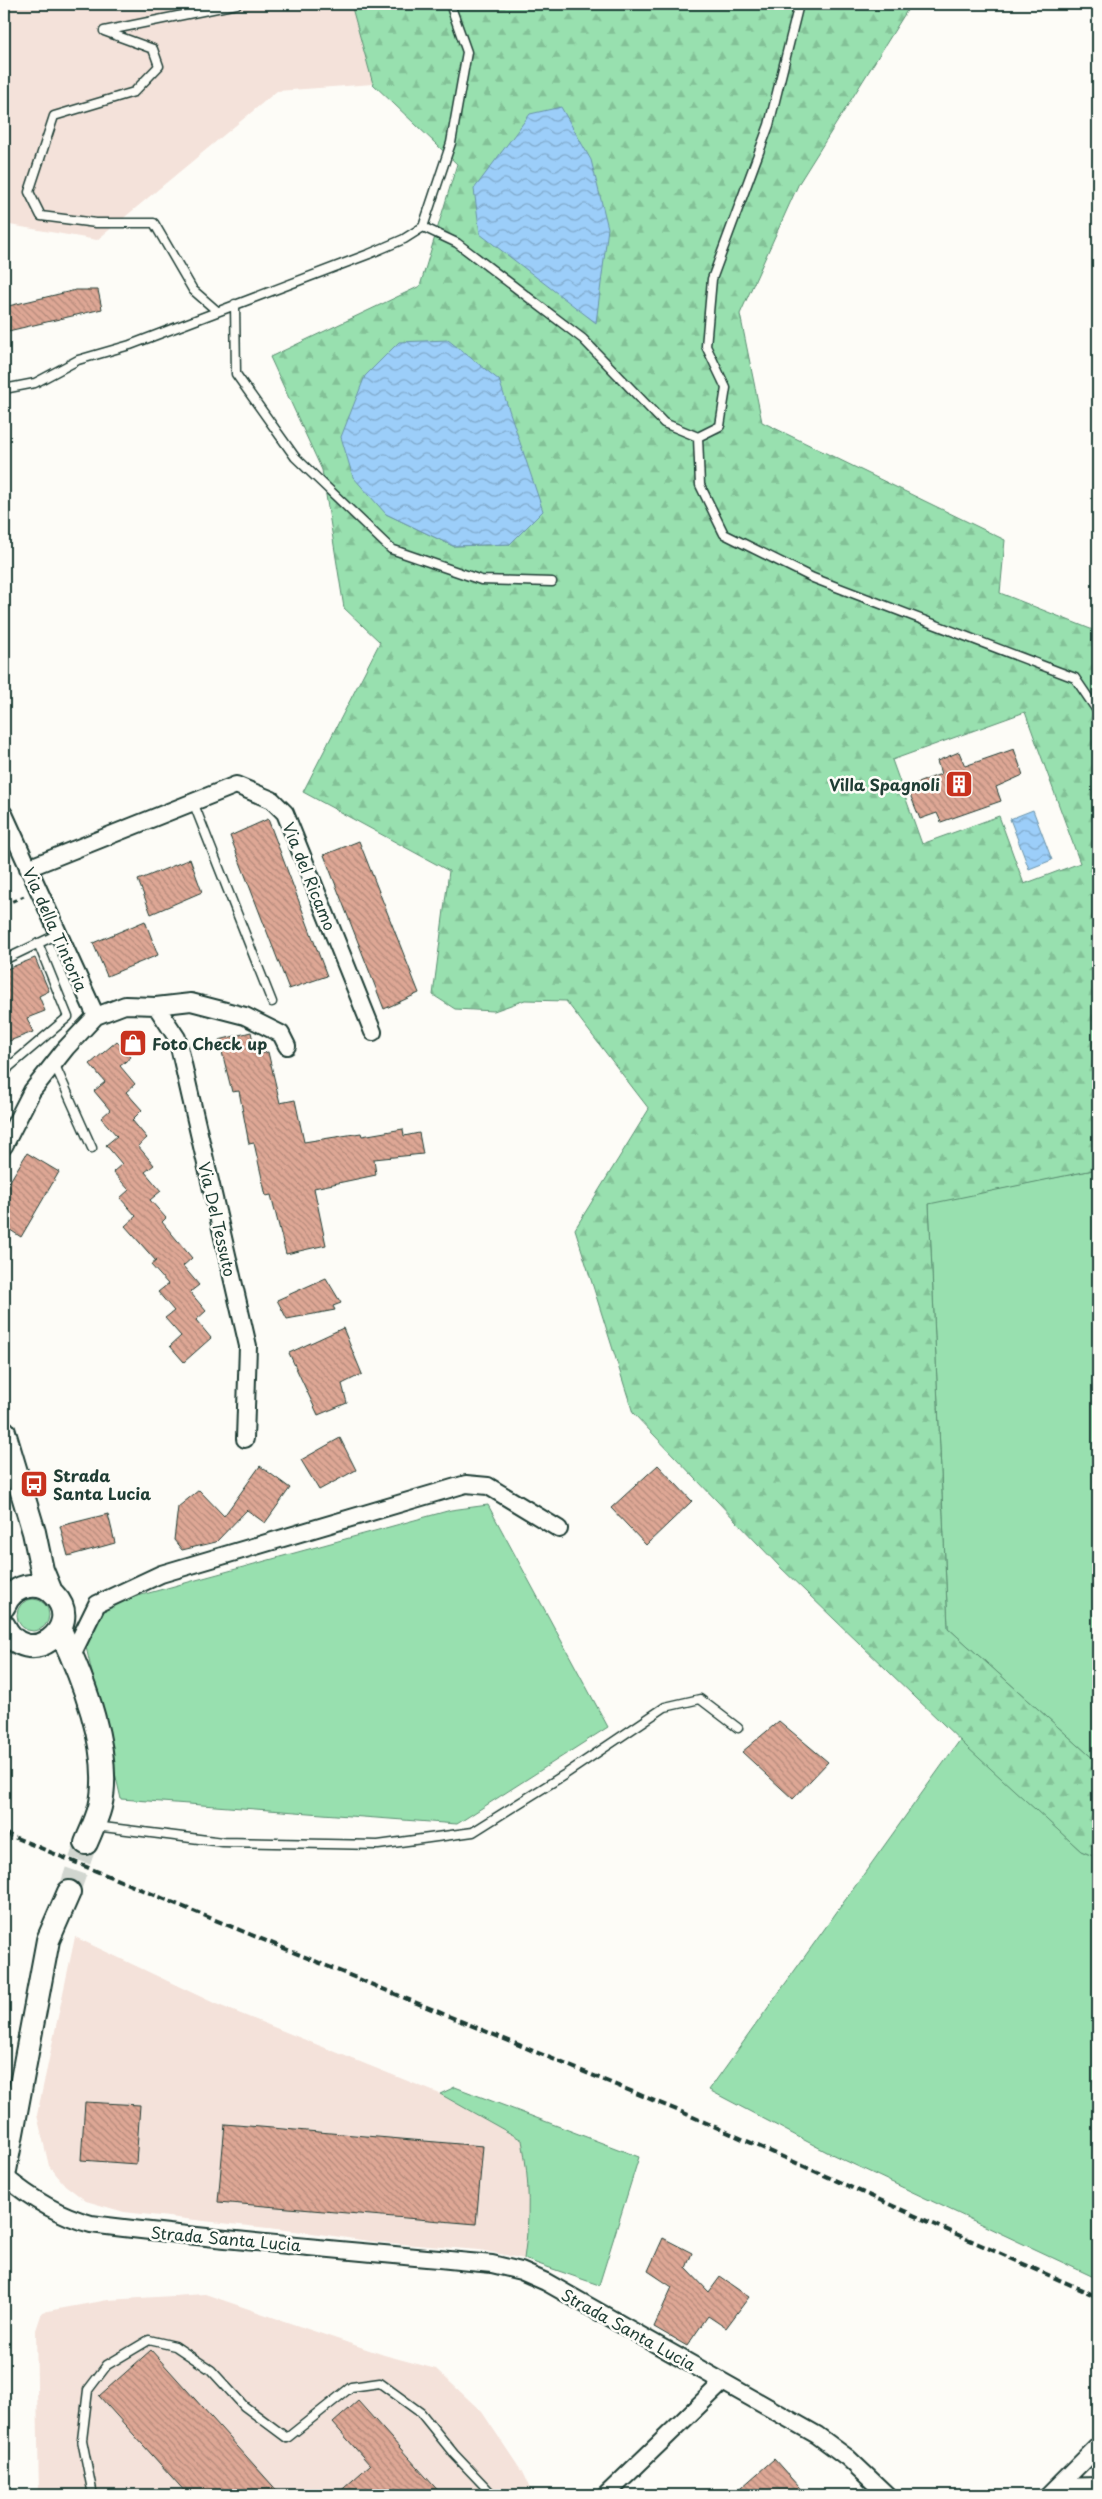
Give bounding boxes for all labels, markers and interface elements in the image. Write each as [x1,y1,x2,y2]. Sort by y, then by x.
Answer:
building icon: Villa Spagnoli [944,769,974,799]
place label: Villa Spagnoli [829,772,940,796]
street label: Via del Ricamo [277,818,343,934]
street label: Via della Tintoria [18,863,94,995]
shop icon: Foto Check up [118,1028,148,1058]
place label: Foto Check up [152,1031,267,1055]
street label: Via Del Tessuto [193,1159,243,1279]
place label: Strada Santa Lucia [53,1463,151,1505]
bus stop icon: Strada Santa Lucia [19,1469,49,1499]
street label: Strada Santa Lucia [150,2219,302,2257]
street label: Strada Santa Lucia [557,2282,701,2376]

